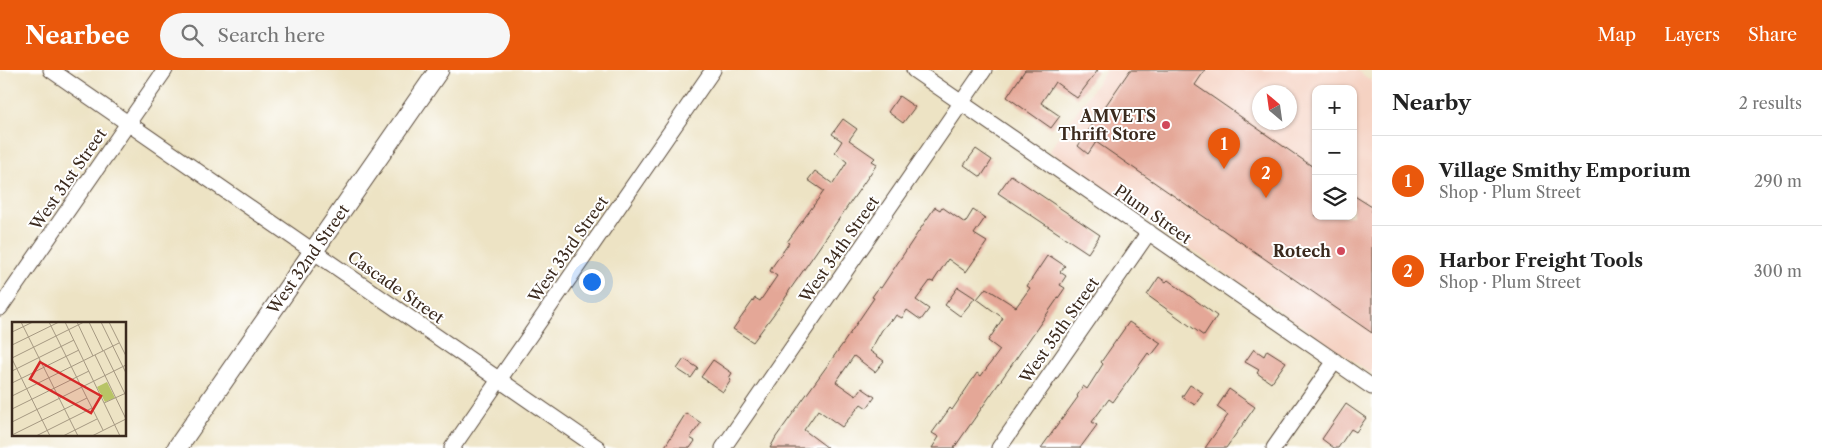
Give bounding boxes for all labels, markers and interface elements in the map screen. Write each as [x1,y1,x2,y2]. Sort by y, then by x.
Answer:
search box [160,13,510,58]
text: Nearbee [25,21,130,50]
icon: search [178,21,206,49]
text: Search here [218,24,325,47]
text: Map [1598,24,1636,46]
text: Layers [1664,24,1720,46]
text: Share [1748,24,1797,46]
north arrow [1252,85,1297,130]
map controls [1312,85,1357,220]
button: + [1312,85,1357,130]
text: Nearby [1392,90,1471,115]
text: 2 results [1739,93,1802,113]
place label: AMVETS Thrift Store [1058,106,1156,144]
marker: AMVETS Thrift Store [1160,119,1172,131]
street label: West 31st Street [25,124,111,235]
pin: 1 [1208,128,1240,169]
button: − [1312,130,1357,175]
pin: 2 [1250,157,1282,198]
text: Village Smithy Emporium [1439,159,1691,182]
text: 1 [1404,171,1412,191]
text: 290 m [1754,171,1802,191]
button: layers [1312,175,1357,220]
street label: Plum Street [1111,180,1196,248]
text: Shop · Plum Street [1439,182,1581,202]
street label: West 33rd Street [523,192,612,307]
street label: West 34th Street [794,192,883,307]
street label: West 32nd Street [262,200,353,319]
place label: Rotech [1273,241,1331,261]
marker: Rotech [1335,245,1347,257]
street label: Cascade Street [344,246,448,328]
text: Harbor Freight Tools [1439,249,1643,272]
text: 2 [1403,261,1413,281]
text: 300 m [1754,261,1802,281]
your location [579,269,605,295]
text: Shop · Plum Street [1439,272,1581,292]
street label: West 35th Street [1014,273,1103,388]
inset map [12,322,126,436]

